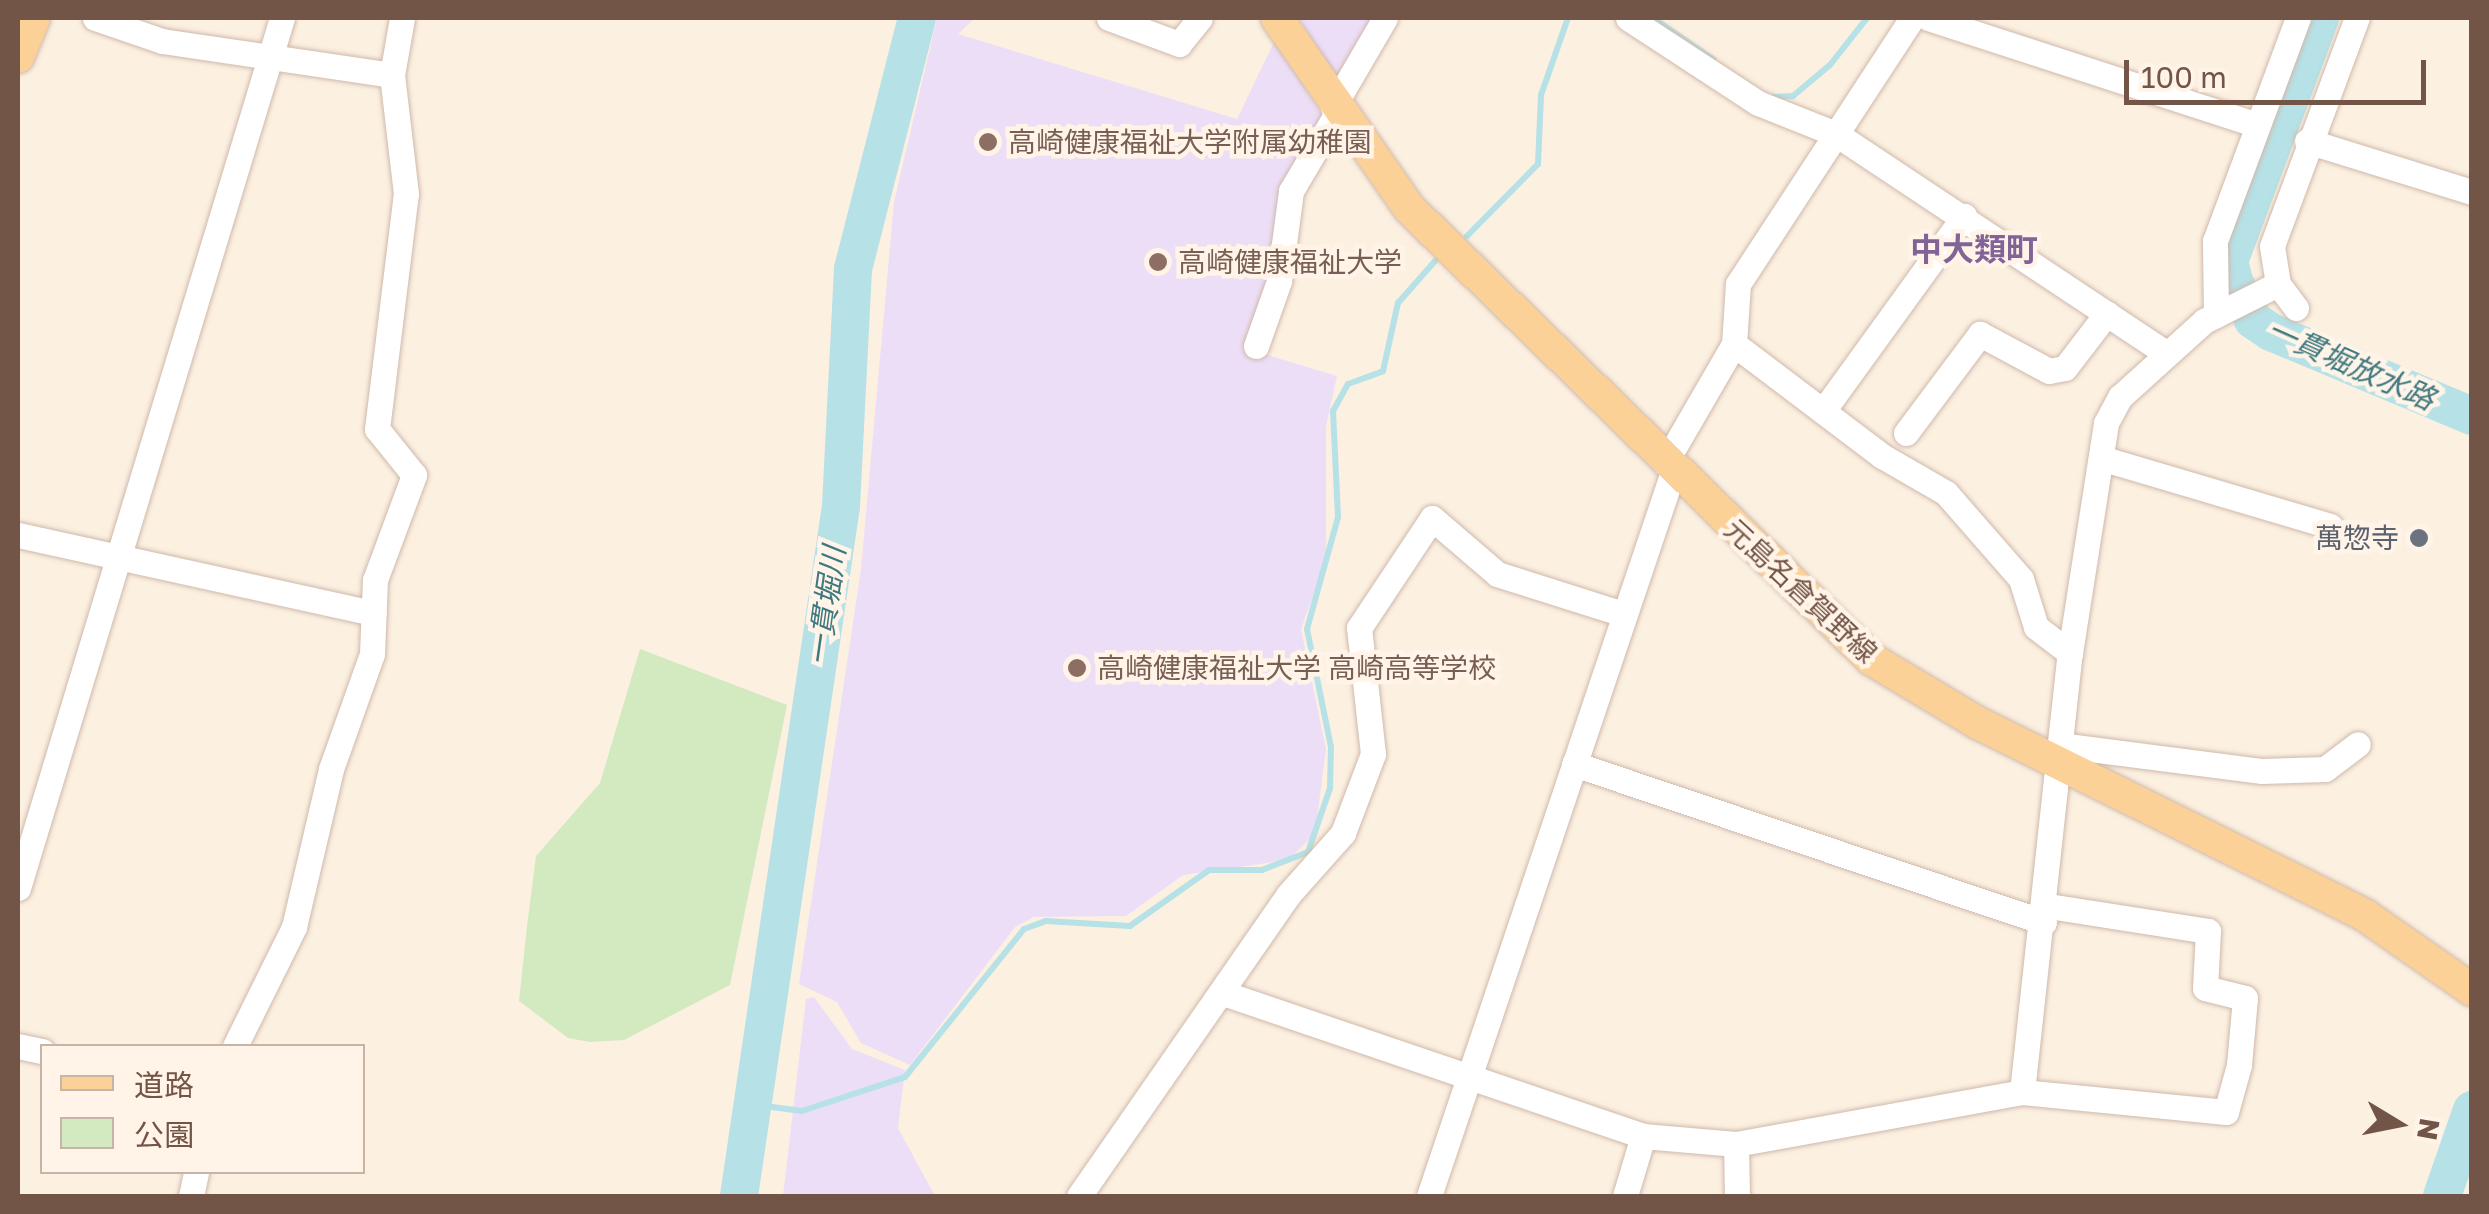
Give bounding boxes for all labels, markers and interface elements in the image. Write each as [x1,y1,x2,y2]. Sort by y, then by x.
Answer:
scale bar [2129,40,2432,102]
text: 100 m [2141,59,2227,95]
place label: 高崎健康福祉大学附属幼稚園 [1008,125,1372,159]
marker: 高崎健康福祉大学附属幼稚園 [977,131,999,153]
district label: 中大類町 [1910,230,2038,268]
place label: 高崎健康福祉大学 [1178,245,1402,279]
marker: 高崎健康福祉大学 [1147,251,1169,273]
water label: 一貫堀放水路 [2261,311,2441,417]
street label: 元島名倉賀野線 [1718,512,1884,670]
place label: 萬惣寺 [2315,521,2399,555]
marker: 萬惣寺 [2408,527,2430,549]
water label: 一貫堀川 [800,544,852,668]
place label: 高崎健康福祉大学 高崎高等学校 [1097,651,1496,685]
marker: 高崎健康福祉大学 高崎高等学校 [1066,657,1088,679]
legend [40,1044,365,1174]
text: 道路 [134,1067,194,1103]
north arrow [2349,1074,2449,1174]
text: N [2411,1116,2447,1143]
text: 公園 [134,1117,194,1153]

